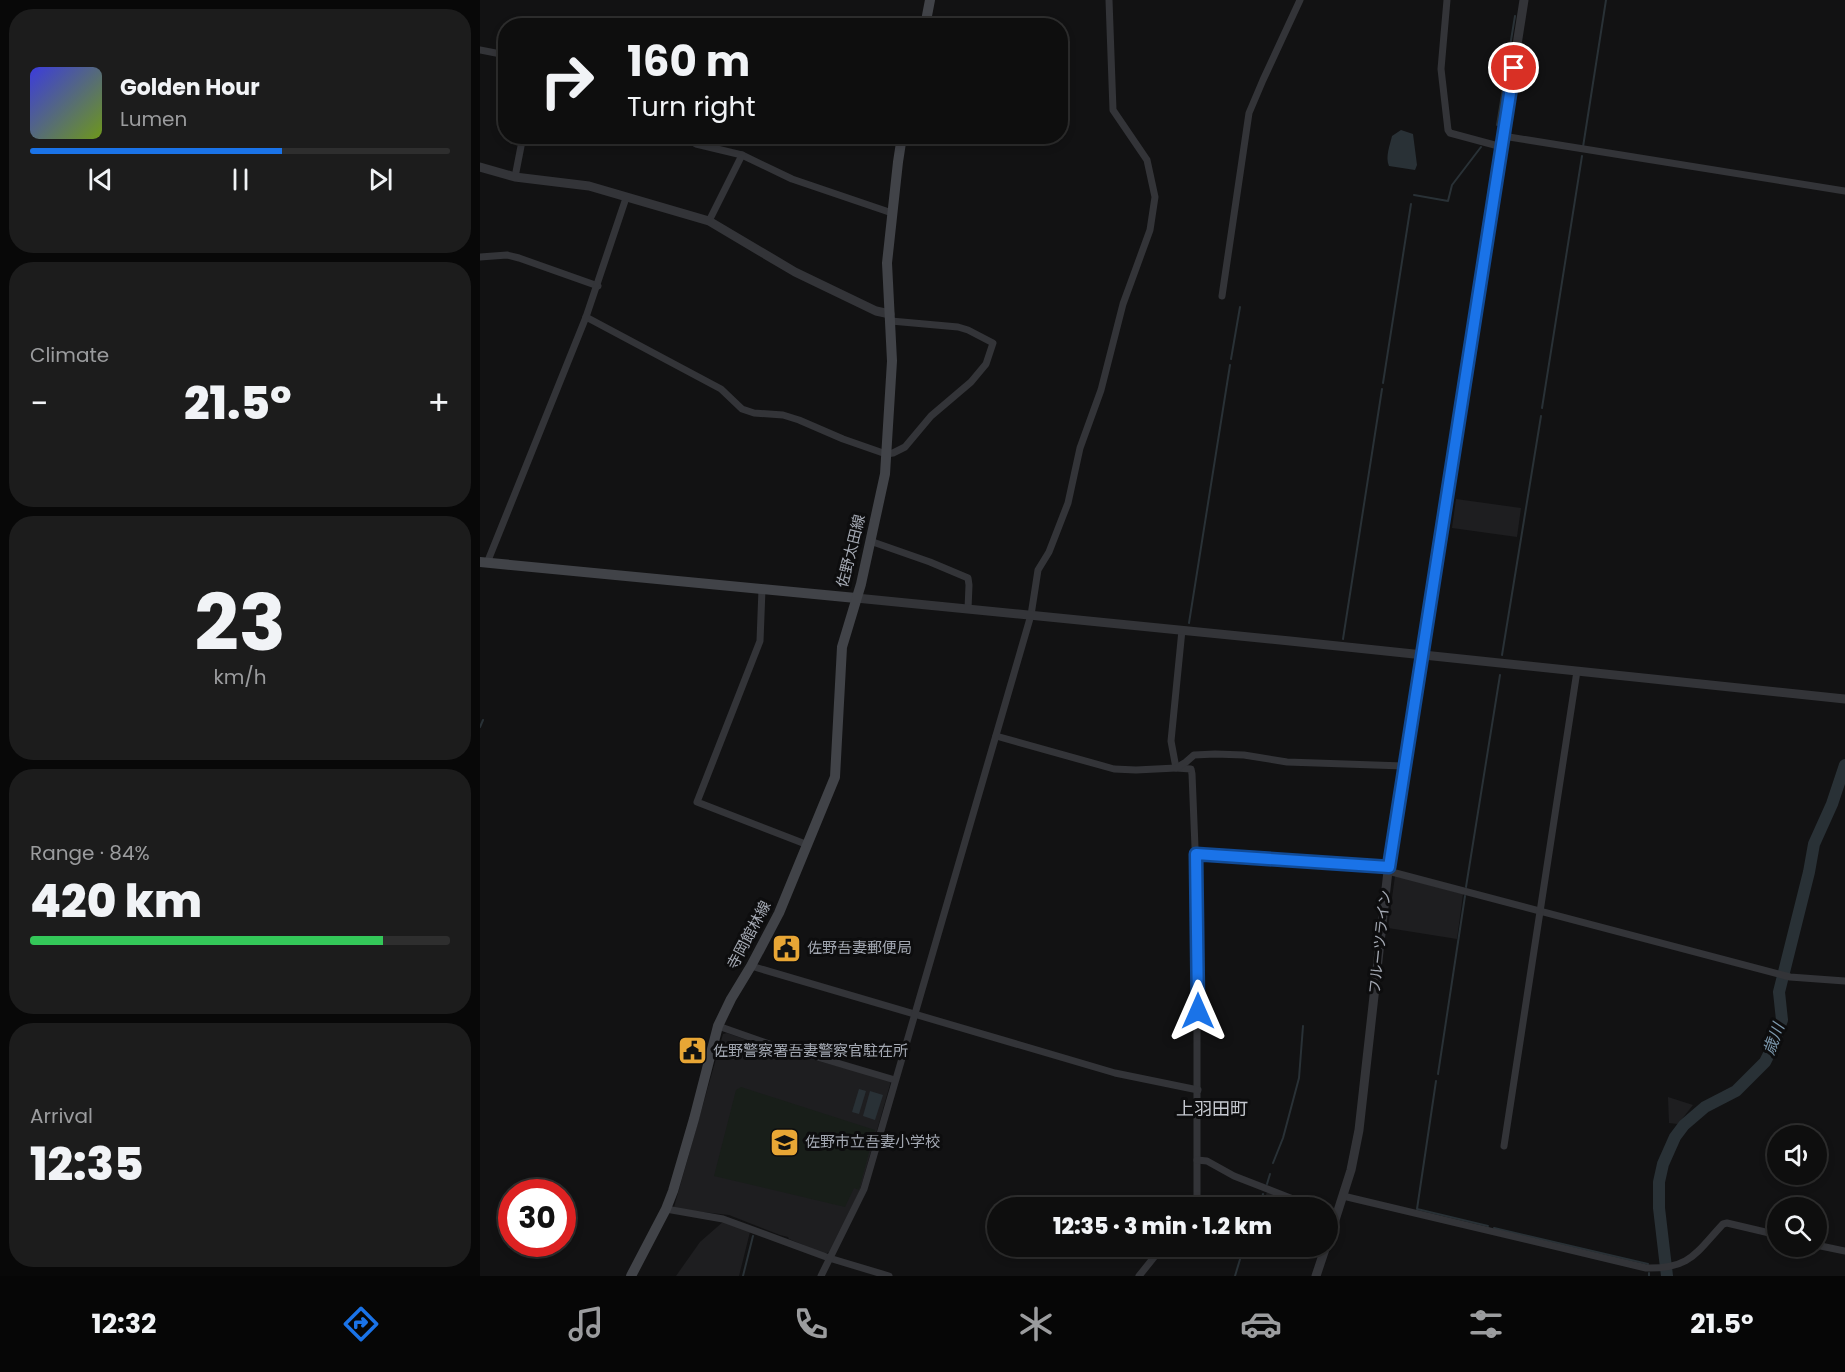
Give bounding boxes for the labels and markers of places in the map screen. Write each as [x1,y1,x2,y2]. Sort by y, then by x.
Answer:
pin [1488,42,1539,93]
public building icon: 佐野吾妻郵便局 [770,932,802,964]
place label: 佐野吾妻郵便局 [807,937,912,958]
public building icon: 佐野警察署吾妻警察官駐在所 [676,1035,708,1067]
place label: 佐野警察署吾妻警察官駐在所 [713,1040,908,1061]
school or university icon: 佐野市立吾妻小学校 [768,1126,800,1158]
place label: 佐野市立吾妻小学校 [805,1131,940,1152]

